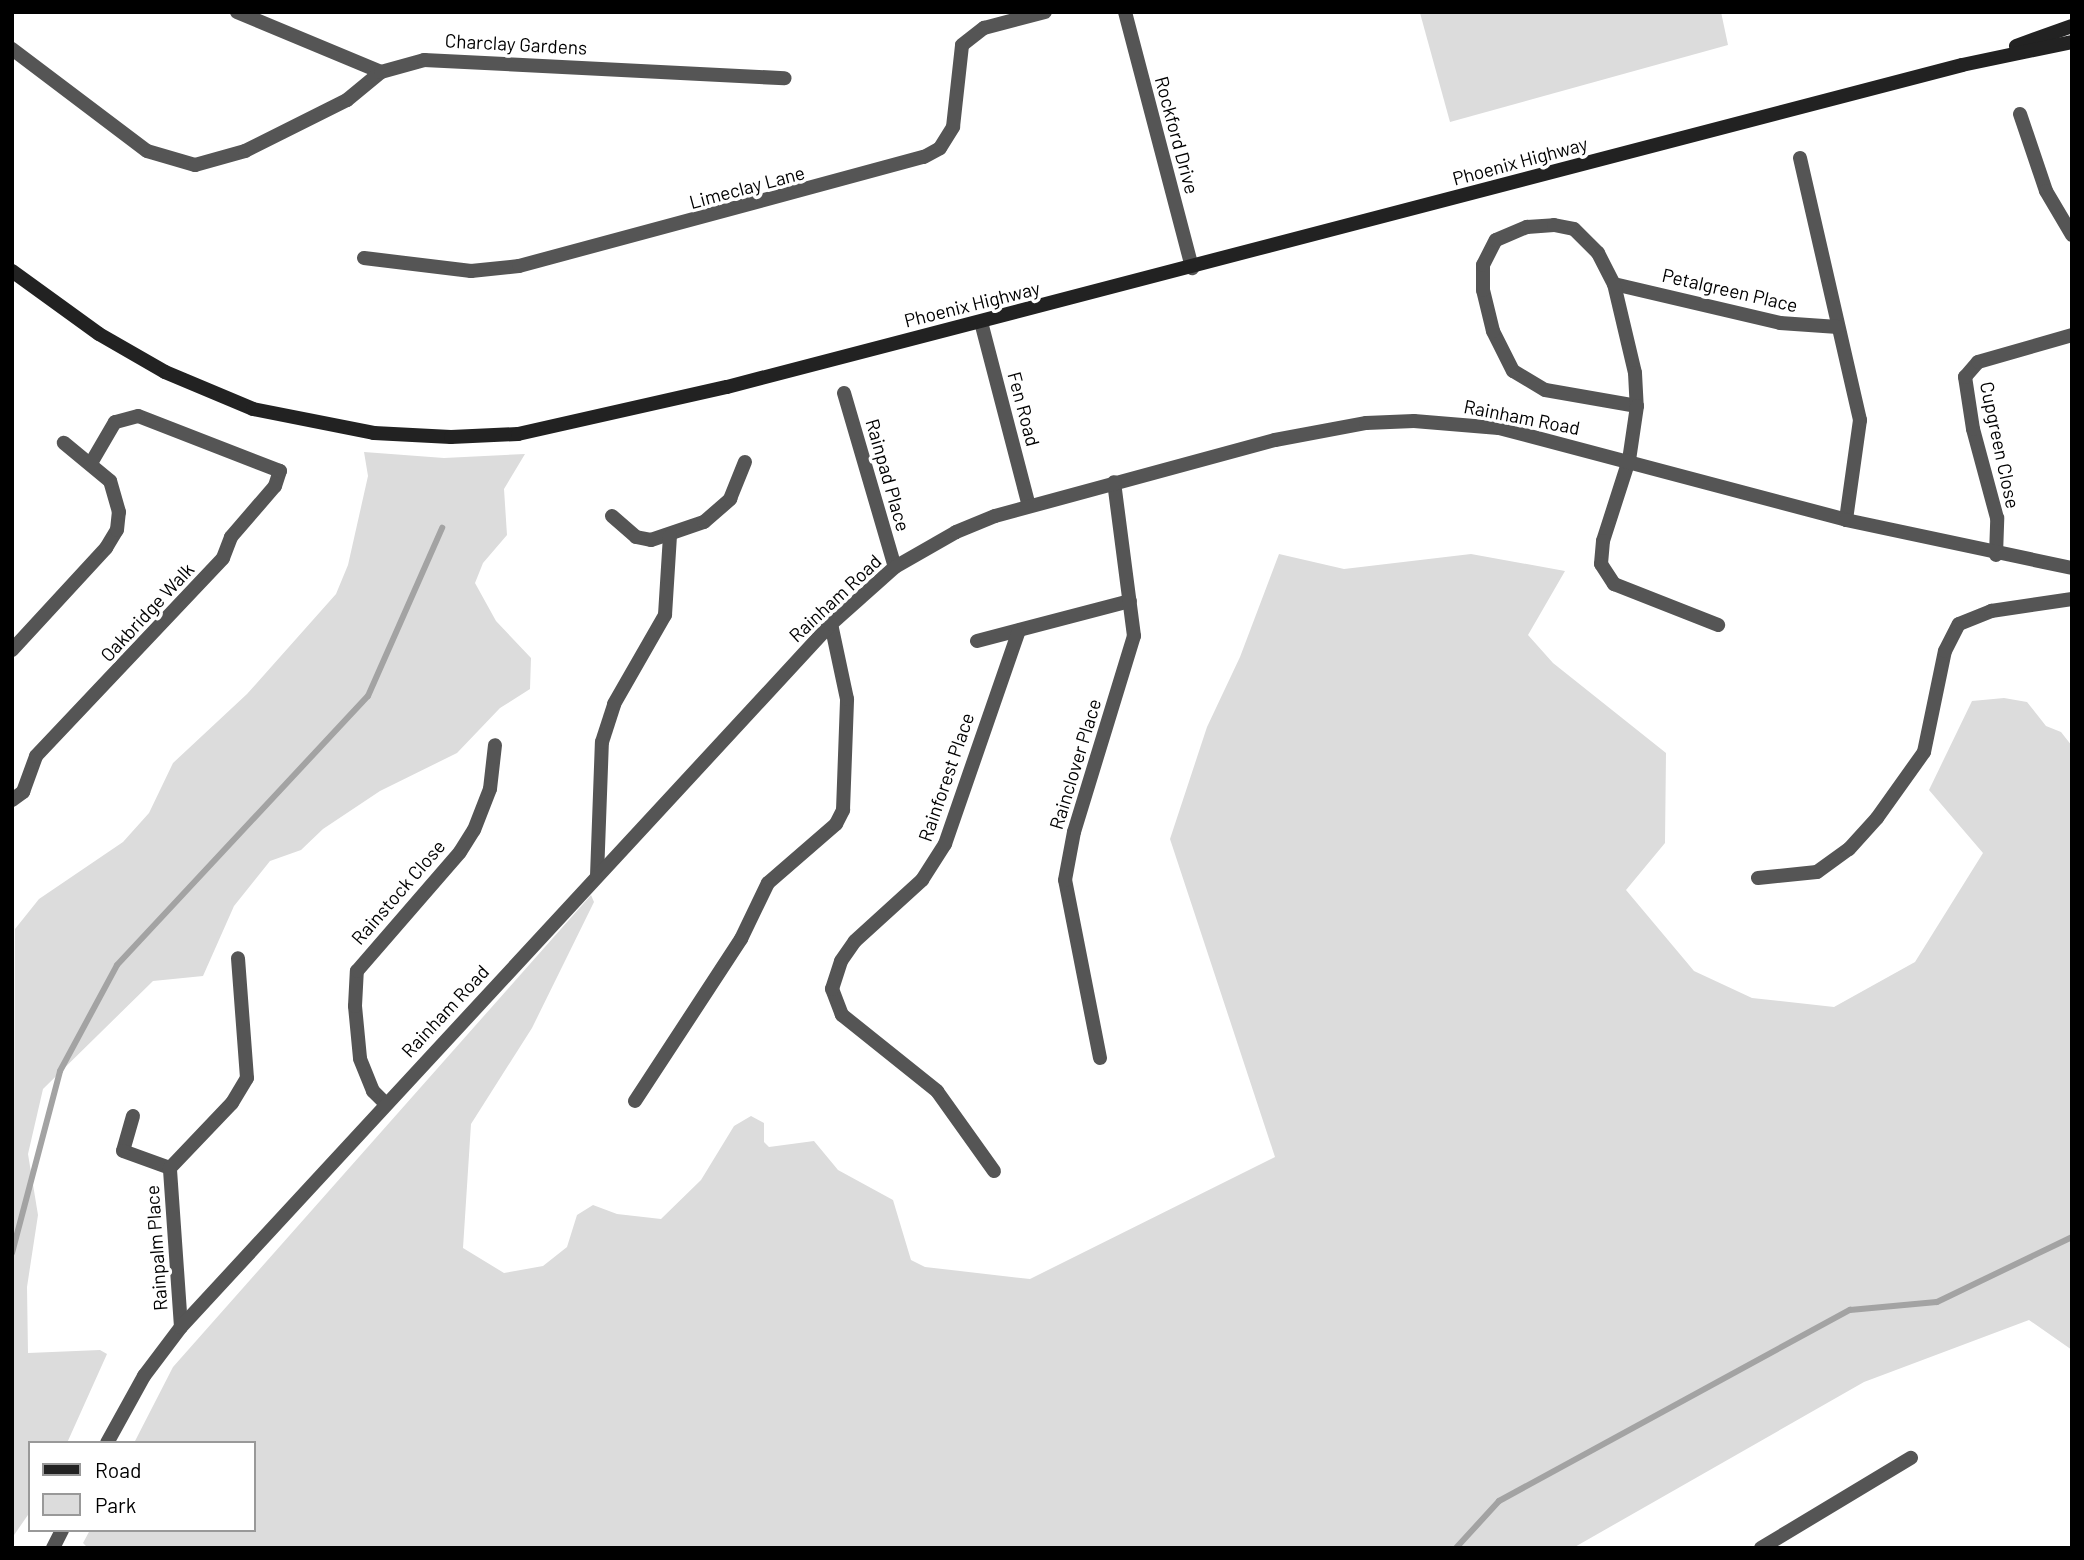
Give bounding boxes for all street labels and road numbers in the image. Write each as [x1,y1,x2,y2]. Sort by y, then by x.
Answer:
street label: Charclay Gardens [444,29,588,59]
street label: Rockford Drive [1150,74,1204,196]
street label: Phoenix Highway [1450,132,1590,190]
street label: Limeclay Lane [687,161,807,213]
street label: Petalgreen Place [1660,263,1800,317]
street label: Phoenix Highway [902,276,1042,332]
street label: Fen Road [1003,369,1045,449]
street label: Cupgreen Close [1975,380,2025,510]
street label: Rainham Road [1462,395,1582,439]
street label: Rainpad Place [861,416,915,534]
street label: Rainham Road [784,549,886,647]
street label: Oakbridge Walk [95,558,199,666]
street label: Rainclover Place [1044,696,1106,832]
street label: Rainforest Place [913,710,979,844]
street label: Rainstock Close [346,835,450,949]
street label: Rainham Road [396,960,494,1062]
street label: Rainpalm Place [140,1184,172,1312]

